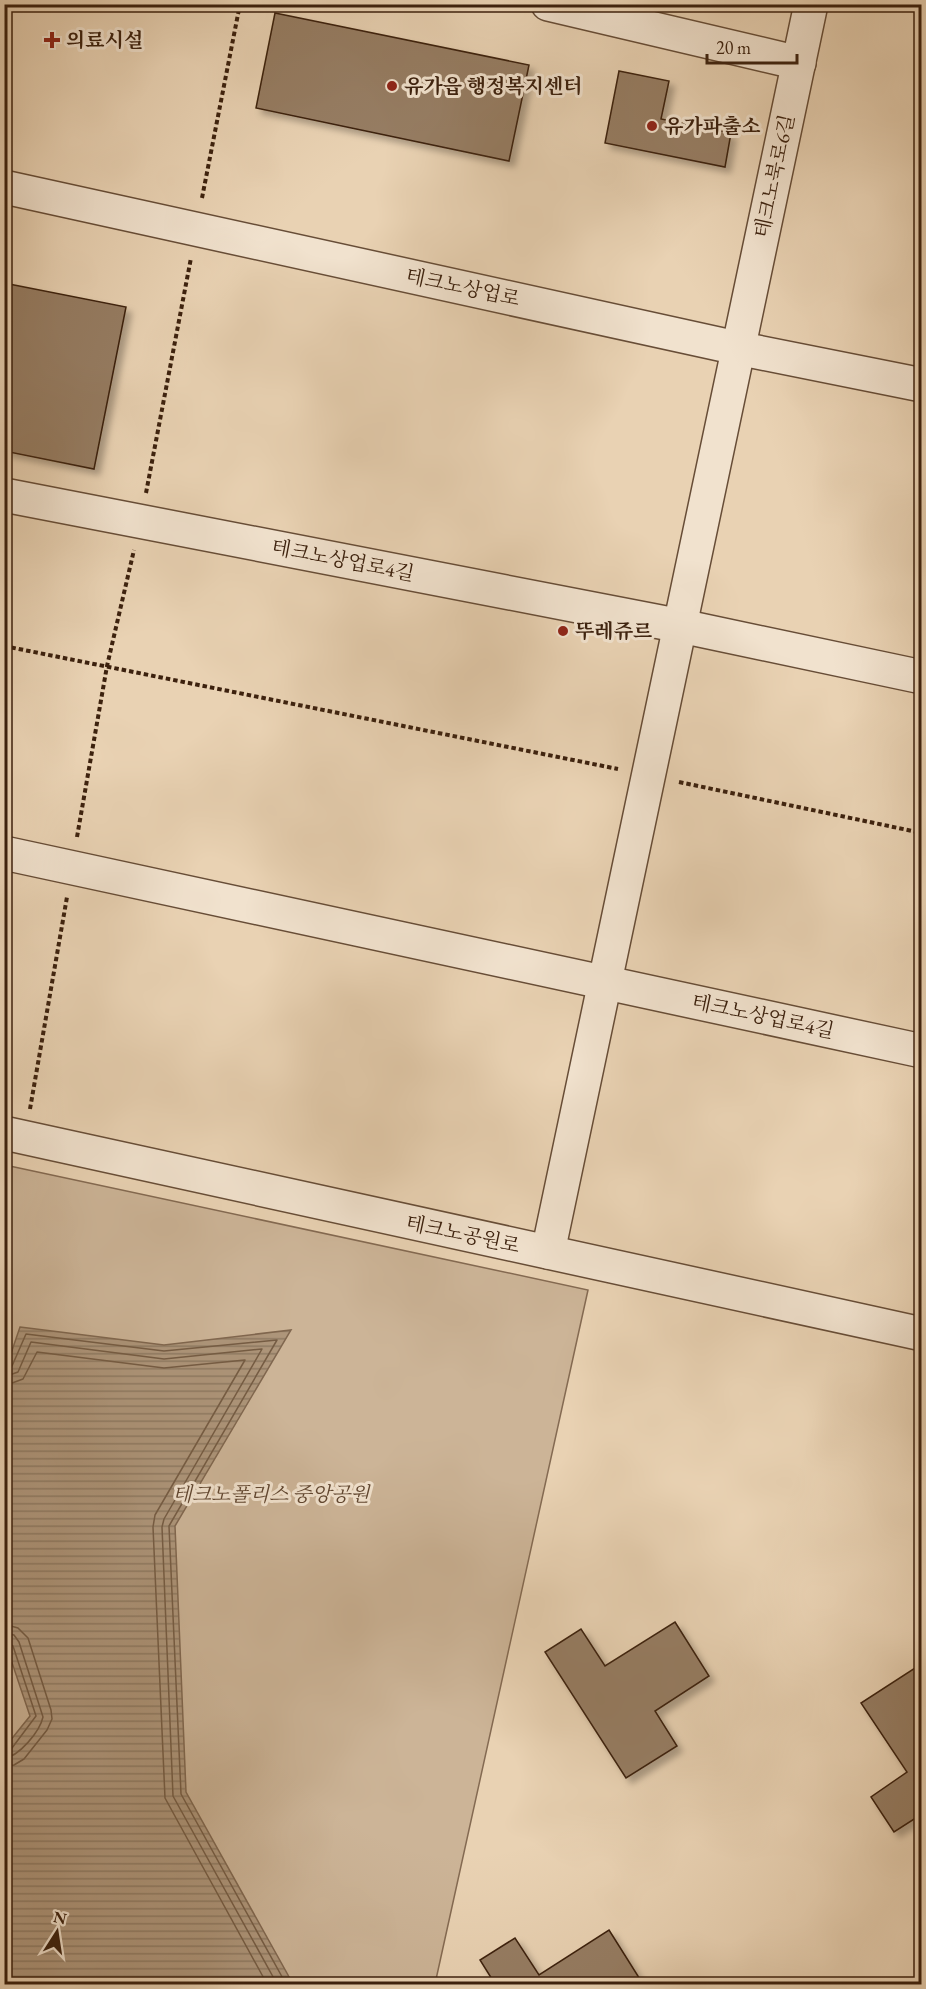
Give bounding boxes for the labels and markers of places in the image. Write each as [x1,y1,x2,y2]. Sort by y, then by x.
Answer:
place label: 의료시설 [66,27,143,53]
marker: 의료시설 [43,31,61,49]
place label: 유가읍 행정복지센터 [404,73,583,99]
marker: 유가읍 행정복지센터 [385,79,399,93]
place label: 유가파출소 [664,113,761,139]
marker: 유가파출소 [645,119,659,133]
place label: 뚜레쥬르 [575,618,652,644]
marker: 뚜레쥬르 [556,624,570,638]

